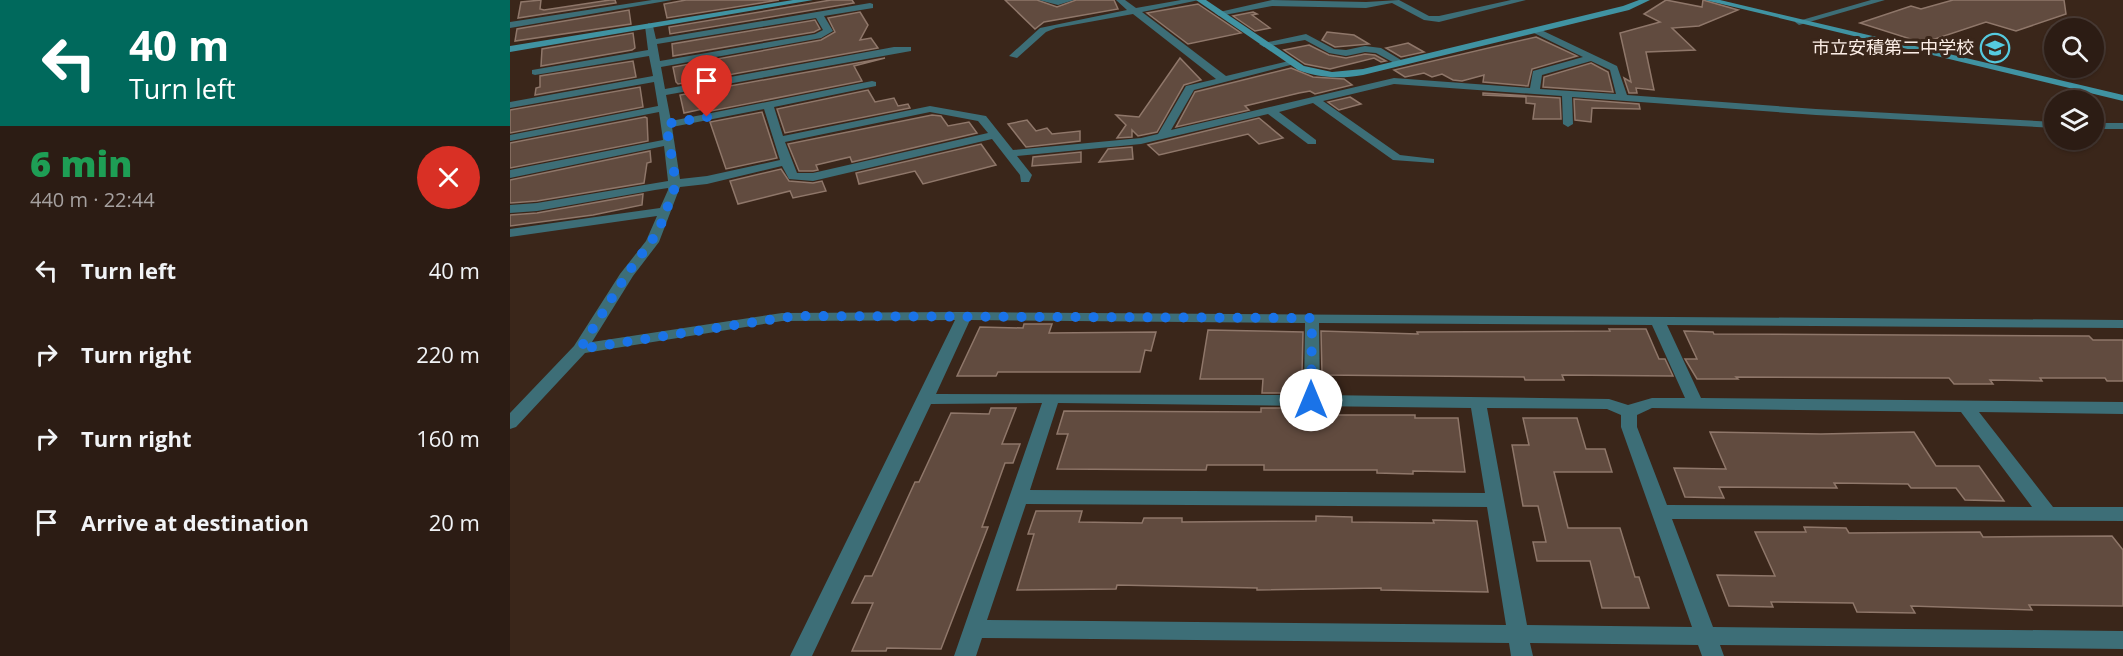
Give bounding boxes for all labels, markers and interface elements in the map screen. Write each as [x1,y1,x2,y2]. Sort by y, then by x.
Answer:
text: 40 m [129,16,229,73]
map controls [2044,18,2104,150]
button: search [2044,18,2104,78]
icon: left [30,24,108,102]
school or university icon: 市立安積第二中学校 [1979,32,2011,64]
place label: 市立安積第二中学校 [1812,35,1974,59]
pin [681,55,732,117]
icon: arrive [690,64,723,97]
text: Turn left [129,70,236,107]
button: layers [2044,90,2104,150]
text: 6 min [30,139,132,188]
button: close [417,146,480,209]
text: 440 m · 22:44 [30,186,155,213]
icon: left [30,254,63,287]
text: Turn left [81,255,176,285]
text: 40 m [429,255,480,285]
icon: right [30,338,63,371]
text: Turn right [81,339,192,369]
text: 220 m [416,339,480,369]
position arrow [1279,368,1343,432]
icon: right [30,422,63,455]
text: Turn right [81,423,192,453]
text: 160 m [416,423,480,453]
icon: arrive [30,506,63,539]
text: Arrive at destination [81,507,309,537]
text: 20 m [429,507,480,537]

